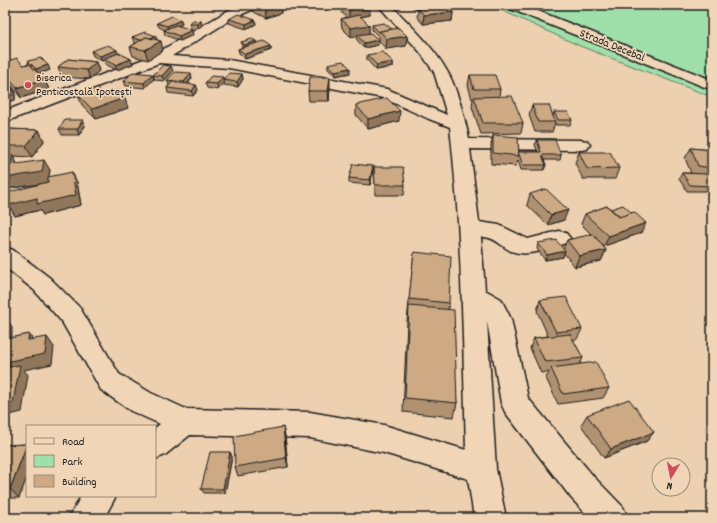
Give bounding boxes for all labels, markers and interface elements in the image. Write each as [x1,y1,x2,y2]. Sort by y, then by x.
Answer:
street label: Strada Decebal [577,25,647,67]
place label: Biserica Penticostală Ipotești [36,70,132,101]
marker: Biserica Penticostală Ipotești [23,80,33,90]
legend [26,425,156,497]
text: Road [62,434,84,451]
text: Park [62,454,83,471]
north arrow [651,457,691,497]
text: Building [62,474,97,491]
text: N [665,476,674,493]

